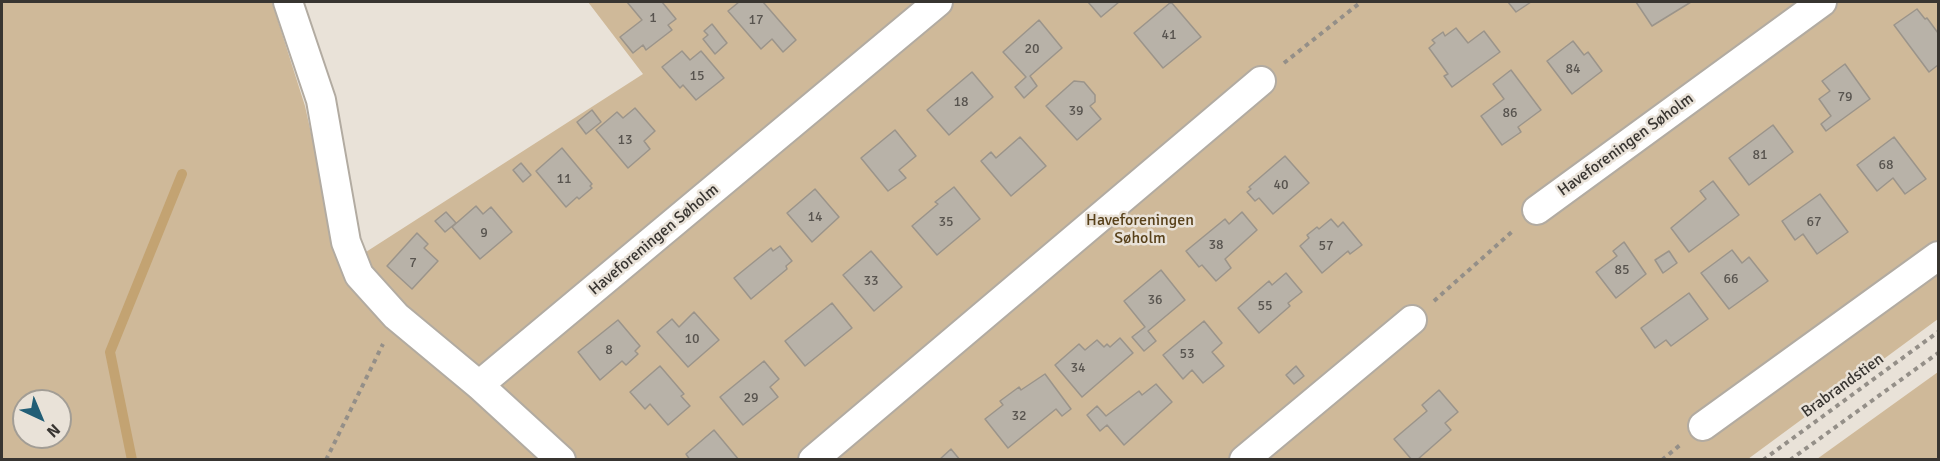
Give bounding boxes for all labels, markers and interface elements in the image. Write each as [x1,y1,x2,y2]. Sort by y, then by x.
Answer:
house number: 1 [649,10,657,26]
house number: 17 [748,12,764,28]
house number: 41 [1161,27,1177,43]
house number: 20 [1024,41,1040,57]
house number: 84 [1565,61,1581,77]
house number: 15 [689,68,705,84]
street label: Haveforeningen Søholm [1554,89,1698,201]
house number: 79 [1837,89,1853,105]
house number: 18 [953,94,969,110]
house number: 39 [1068,103,1084,119]
house number: 86 [1502,105,1518,121]
house number: 13 [617,132,633,148]
house number: 81 [1752,147,1768,163]
house number: 68 [1878,157,1894,173]
house number: 11 [556,171,572,187]
house number: 40 [1273,177,1289,193]
street label: Haveforeningen Søholm [585,180,723,300]
house number: 14 [807,209,823,225]
park label: Haveforeningen Søholm [1086,211,1194,249]
house number: 35 [938,214,954,230]
house number: 67 [1806,214,1822,230]
house number: 9 [480,225,488,241]
house number: 38 [1208,237,1224,253]
house number: 57 [1318,238,1334,254]
house number: 7 [409,255,417,271]
house number: 85 [1614,262,1630,278]
house number: 66 [1723,271,1739,287]
house number: 33 [863,273,879,289]
house number: 36 [1147,292,1163,308]
house number: 55 [1257,298,1273,314]
house number: 10 [684,331,700,347]
house number: 8 [605,342,613,358]
house number: 53 [1179,346,1195,362]
street label: Brabrandstien [1798,350,1888,422]
house number: 34 [1070,360,1086,376]
north arrow [12,389,72,449]
house number: 29 [743,390,759,406]
house number: 32 [1011,408,1027,424]
text: N [42,419,64,442]

